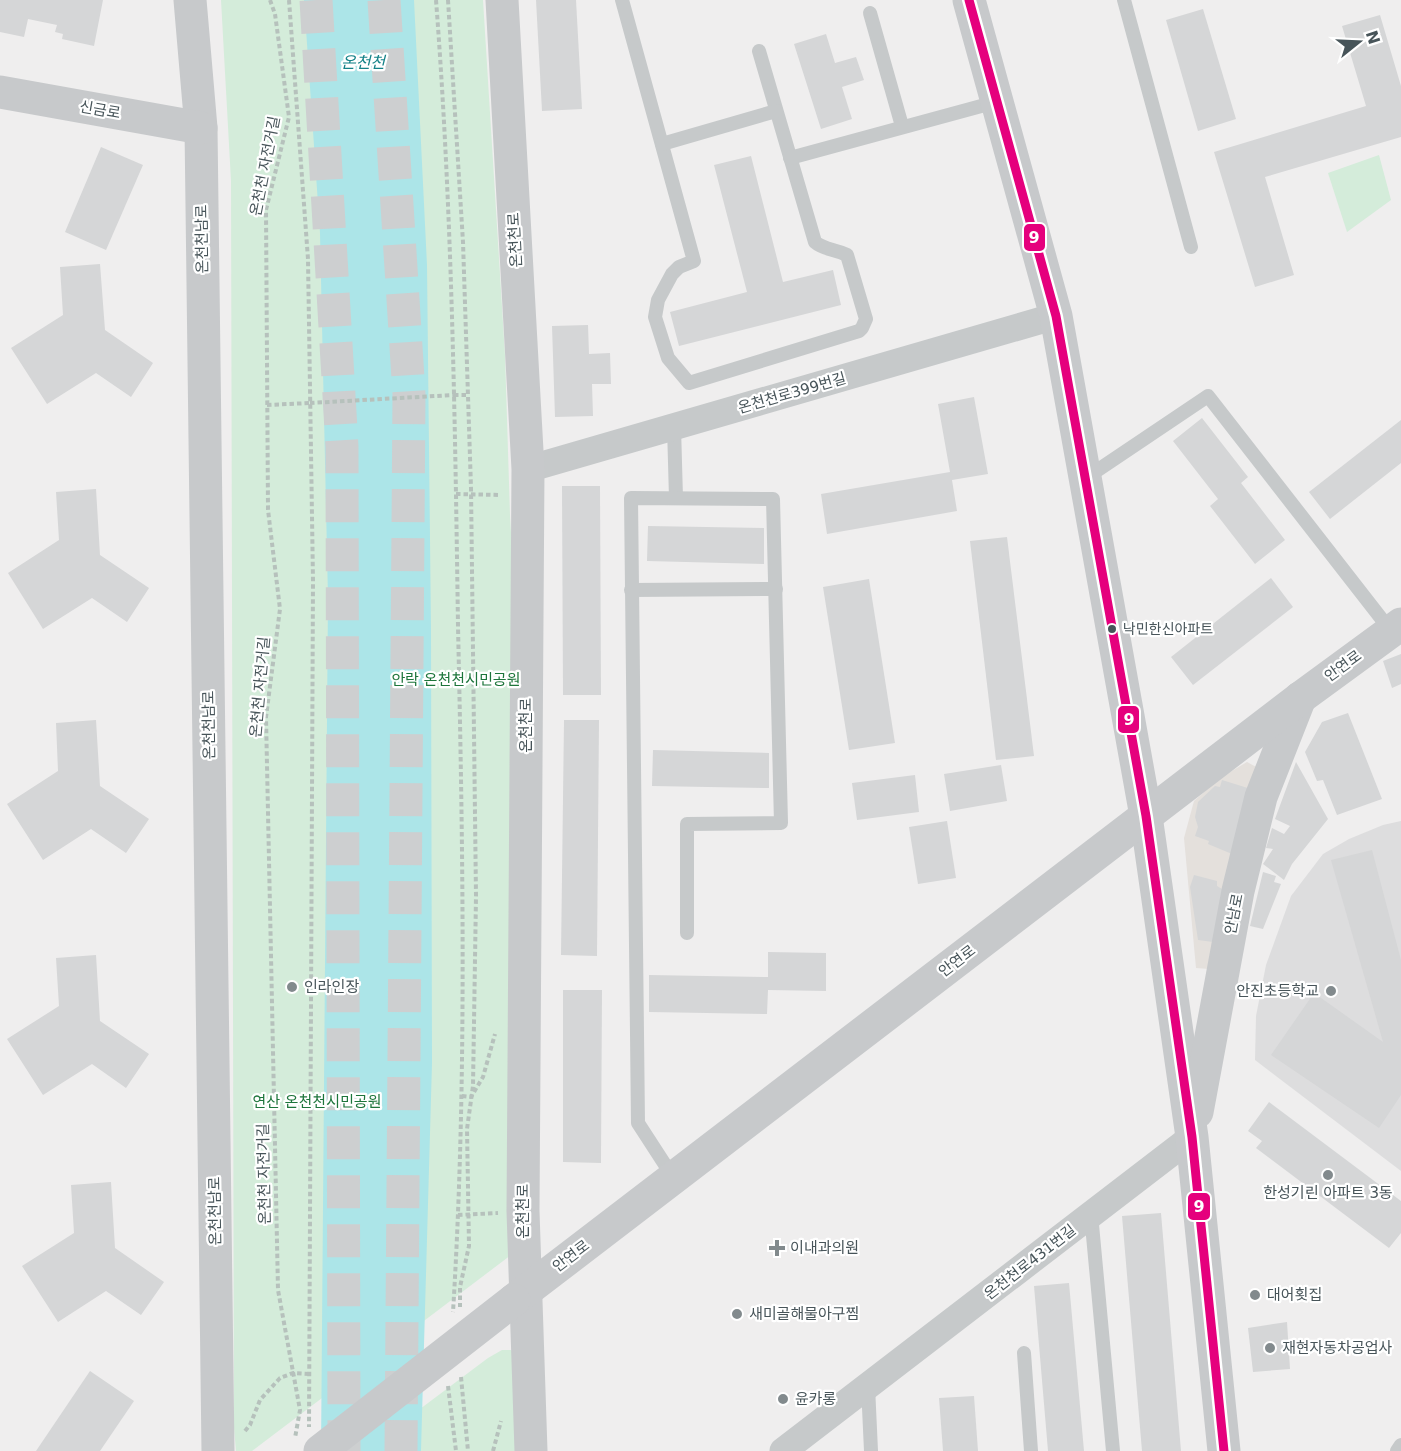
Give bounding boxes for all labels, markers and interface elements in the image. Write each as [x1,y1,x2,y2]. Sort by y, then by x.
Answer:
north arrow [1329,12,1389,72]
text: N [1362,28,1384,47]
water label: 온천천 [341,53,387,72]
street label: 신금로 [78,98,122,122]
street label: 온천천 자전거길 [246,115,284,217]
street label: 온천천남로 [192,204,212,274]
street label: 온천천로 [505,212,525,268]
line badge: 9 [1023,223,1046,252]
text: 9 [1028,228,1040,247]
street label: 온천천로399번길 [736,369,848,417]
place label: 낙민한신아파트 [1123,621,1213,637]
marker: 낙민한신아파트 [1106,623,1118,635]
street label: 온천천 자전거길 [247,636,273,738]
street label: 안연로 [1321,647,1365,685]
park label: 안락 온천천시민공원 [392,671,520,689]
street label: 온천천남로 [199,690,219,760]
street label: 온천천로 [517,697,535,753]
line badge: 9 [1117,705,1140,734]
text: 9 [1123,710,1135,729]
street label: 안남로 [1221,892,1247,936]
street label: 안연로 [935,941,979,981]
place label: 인라인장 [304,978,359,996]
marker: 인라인장 [285,980,299,994]
place label: 안진초등학교 [1236,982,1319,1000]
marker: 안진초등학교 [1324,984,1338,998]
park label: 연산 온천천시민공원 [253,1093,381,1111]
street label: 온천천 자전거길 [254,1123,274,1225]
marker: 한성기린 아파트 3동 [1321,1168,1335,1182]
street label: 온천천남로 [205,1176,225,1246]
street label: 온천천로 [514,1183,532,1239]
place label: 한성기린 아파트 3동 [1263,1184,1393,1202]
line badge: 9 [1187,1192,1211,1221]
text: 9 [1193,1197,1205,1216]
street label: 온천천로431번길 [981,1221,1079,1303]
street label: 안연로 [549,1236,593,1276]
marker: 이내과의원 [768,1239,786,1257]
place label: 이내과의원 [790,1239,859,1257]
place label: 대어횟집 [1267,1286,1322,1304]
marker: 대어횟집 [1248,1288,1262,1302]
place label: 새미골해물아구찜 [749,1305,859,1323]
marker: 새미골해물아구찜 [730,1307,744,1321]
place label: 재현자동차공업사 [1282,1339,1393,1357]
marker: 재현자동차공업사 [1263,1341,1277,1355]
place label: 윤카롱 [795,1390,836,1408]
marker: 윤카롱 [776,1392,790,1406]

